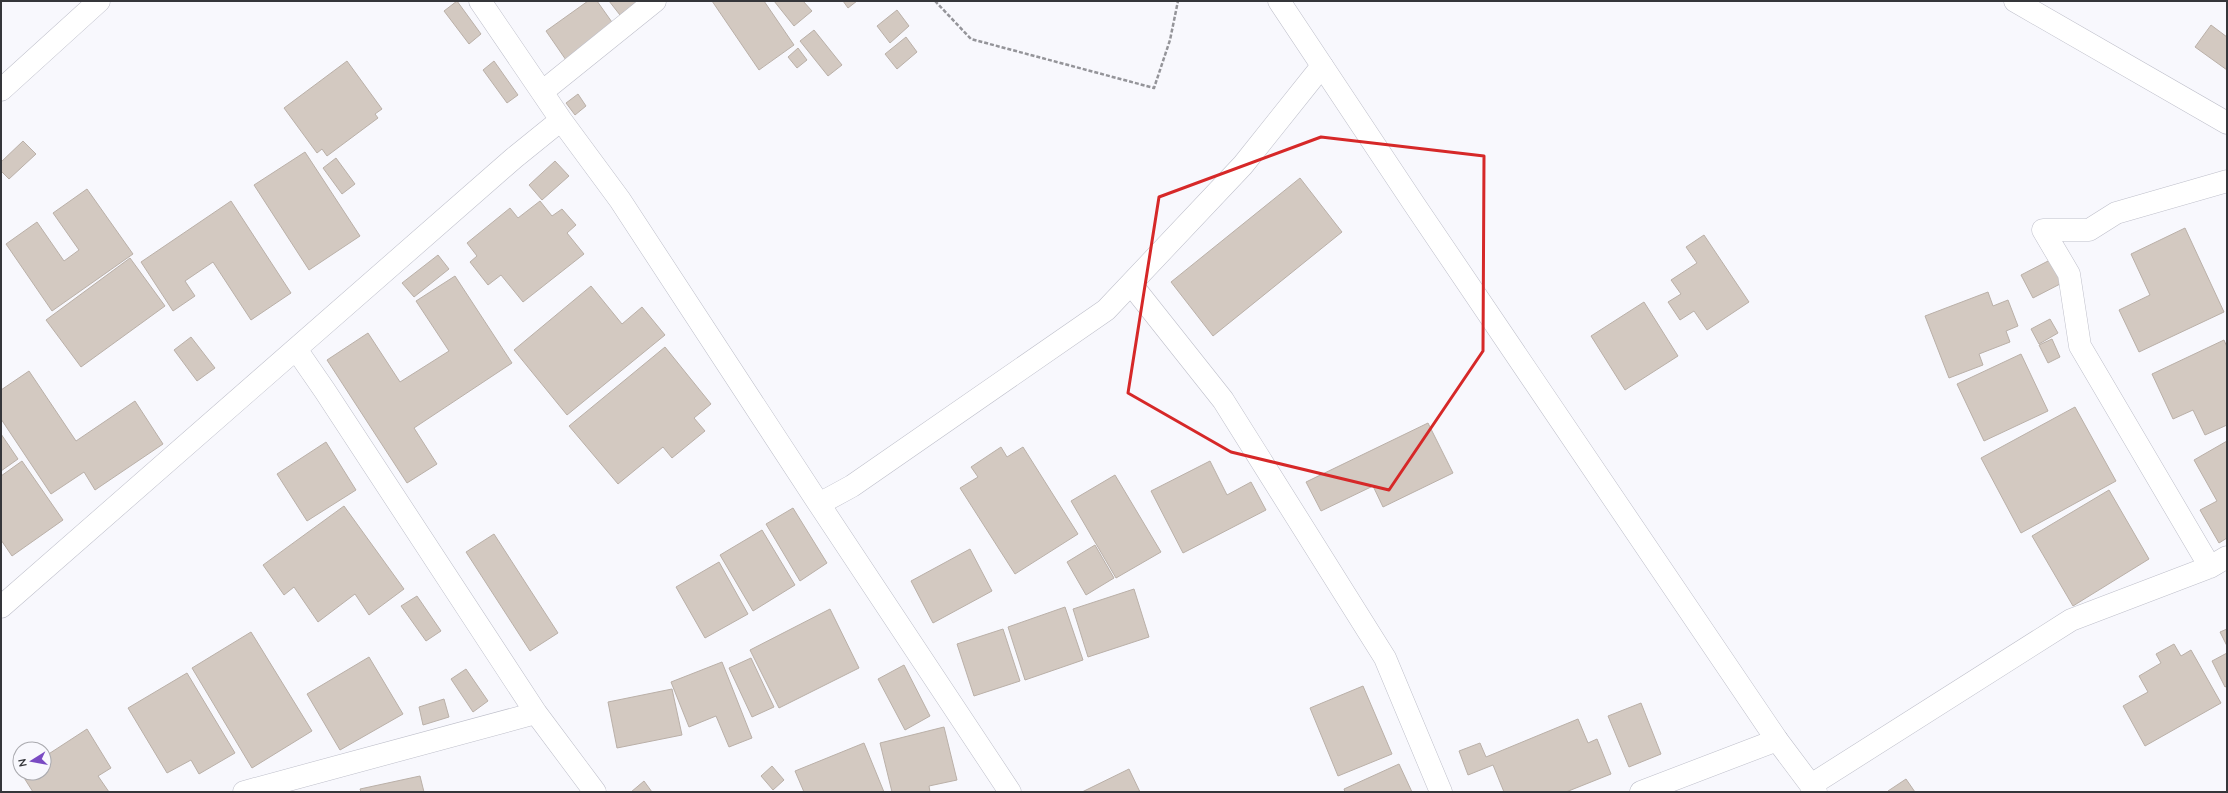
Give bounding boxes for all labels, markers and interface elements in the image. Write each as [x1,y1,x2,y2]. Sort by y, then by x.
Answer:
north arrow [12,741,52,781]
text: N [15,758,30,768]

